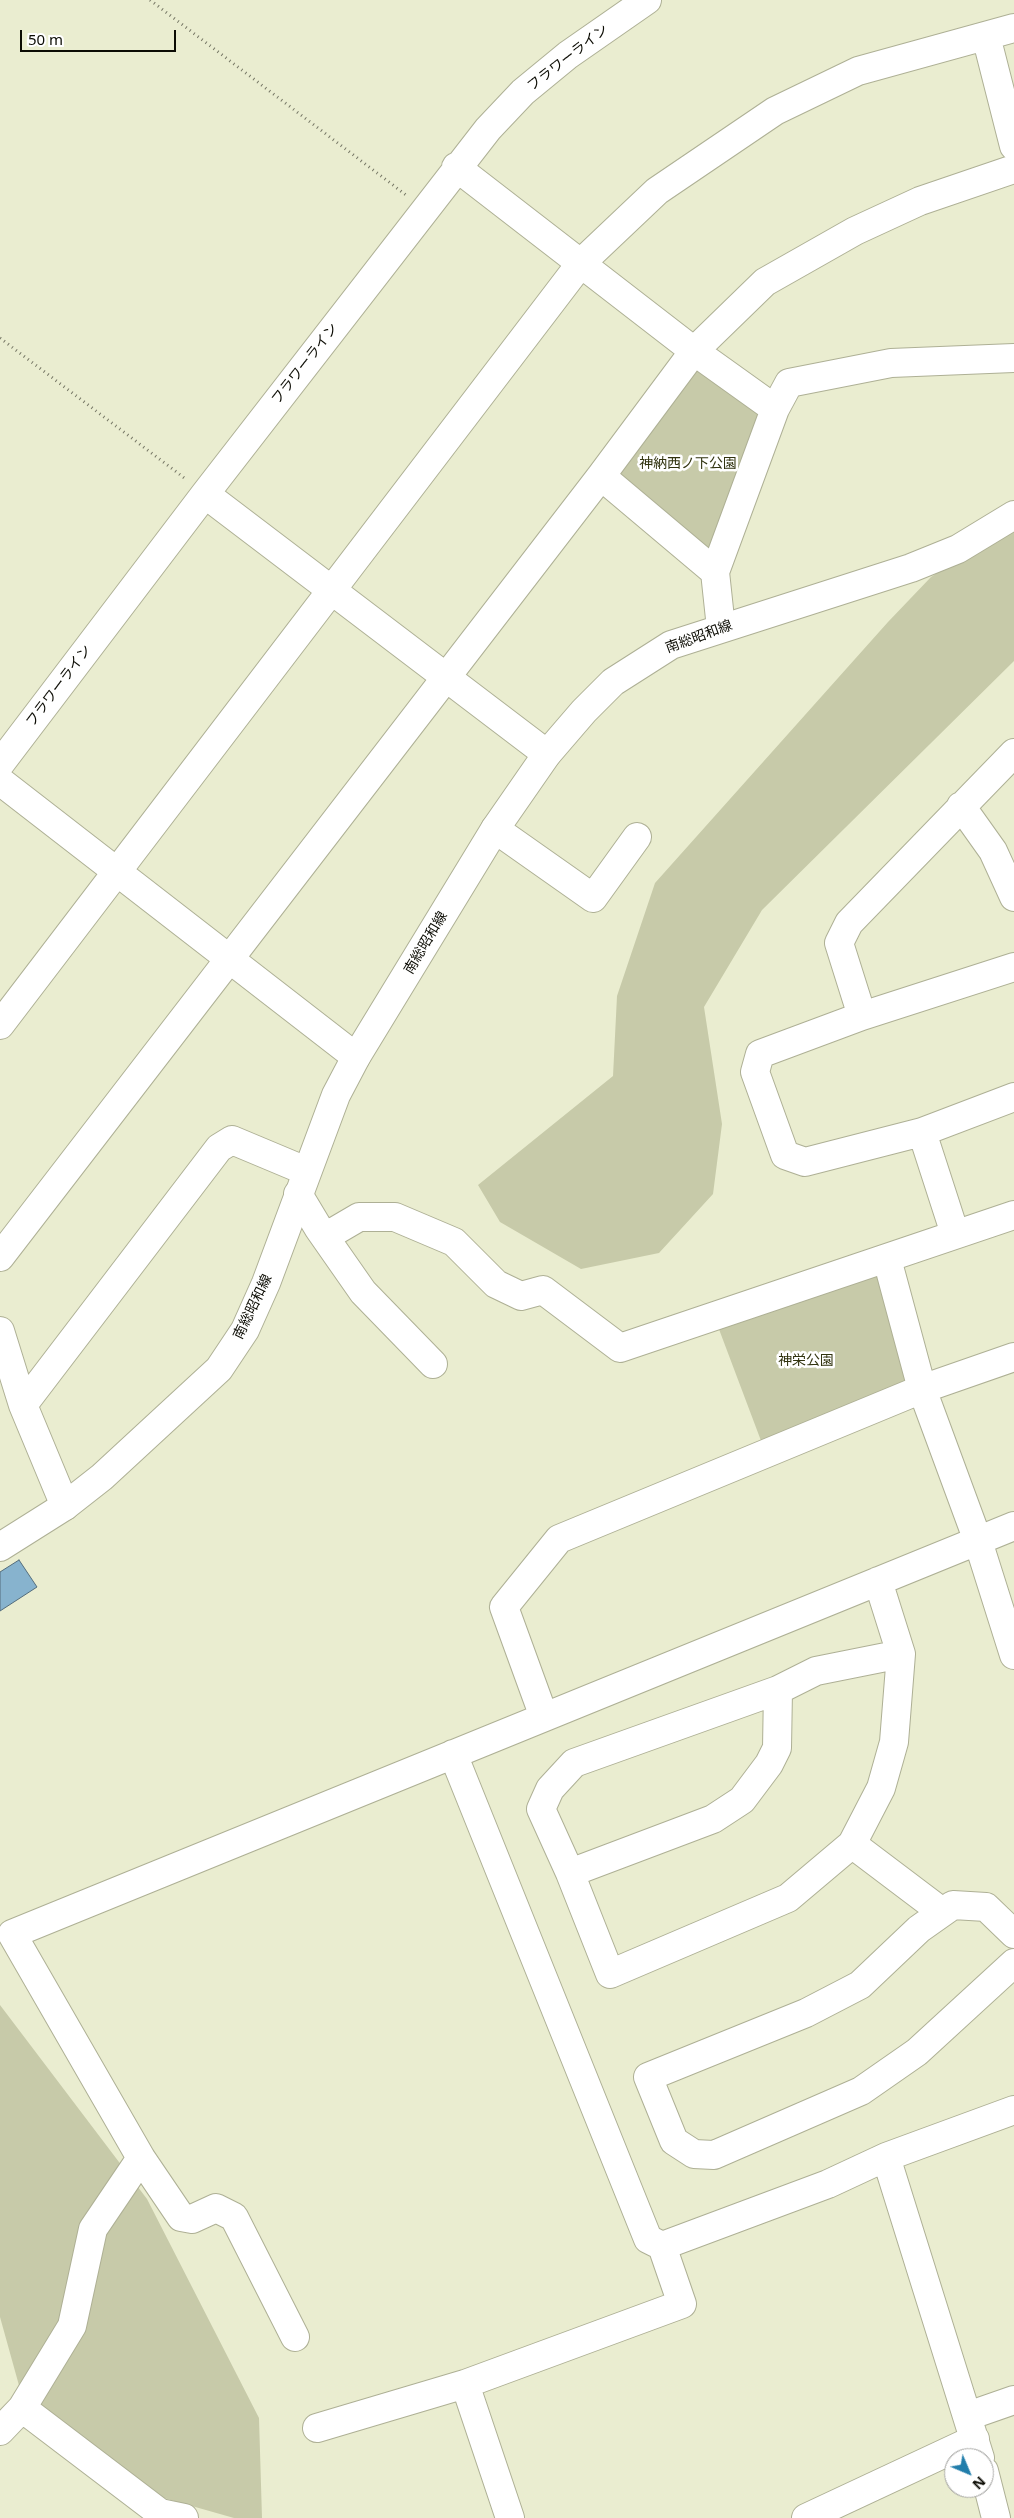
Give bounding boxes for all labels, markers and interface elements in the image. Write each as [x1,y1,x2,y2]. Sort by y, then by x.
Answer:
scale bar [22,20,179,52]
street label: フラワーライン [524,21,612,95]
text: 50 m [28,29,63,49]
street label: フラワーライン [268,320,342,408]
park label: 神納西ノ下公園 [639,456,737,472]
street label: 南総昭和線 [663,617,735,657]
street label: フラワーライン [23,642,95,730]
street label: 南総昭和線 [401,909,451,977]
street label: 南総昭和線 [230,1272,276,1342]
park label: 神栄公園 [778,1353,834,1369]
north arrow [944,2448,994,2498]
text: N [969,2473,990,2494]

